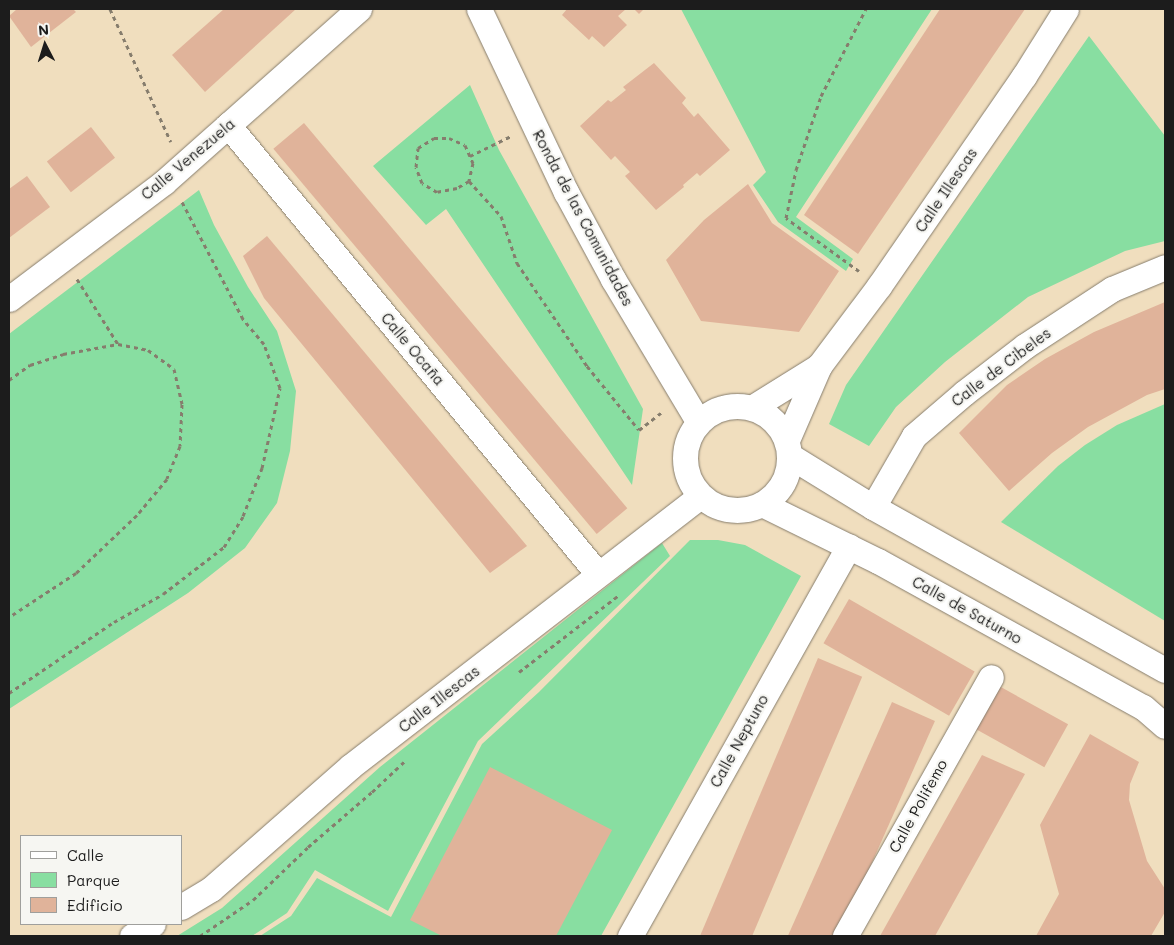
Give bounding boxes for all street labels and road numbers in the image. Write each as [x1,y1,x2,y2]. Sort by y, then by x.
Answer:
street label: Calle Venezuela [137,114,239,204]
street label: Ronda de las Comunidades [529,127,637,309]
street label: Calle Illescas [911,144,981,236]
street label: Calle Ocaña [377,309,449,389]
street label: Calle de Cibeles [948,324,1054,410]
street label: Calle de Saturno [909,572,1025,648]
street label: Calle Illescas [395,662,483,736]
street label: Calle Neptuno [706,691,772,791]
street label: Calle Polifemo [885,756,951,856]

